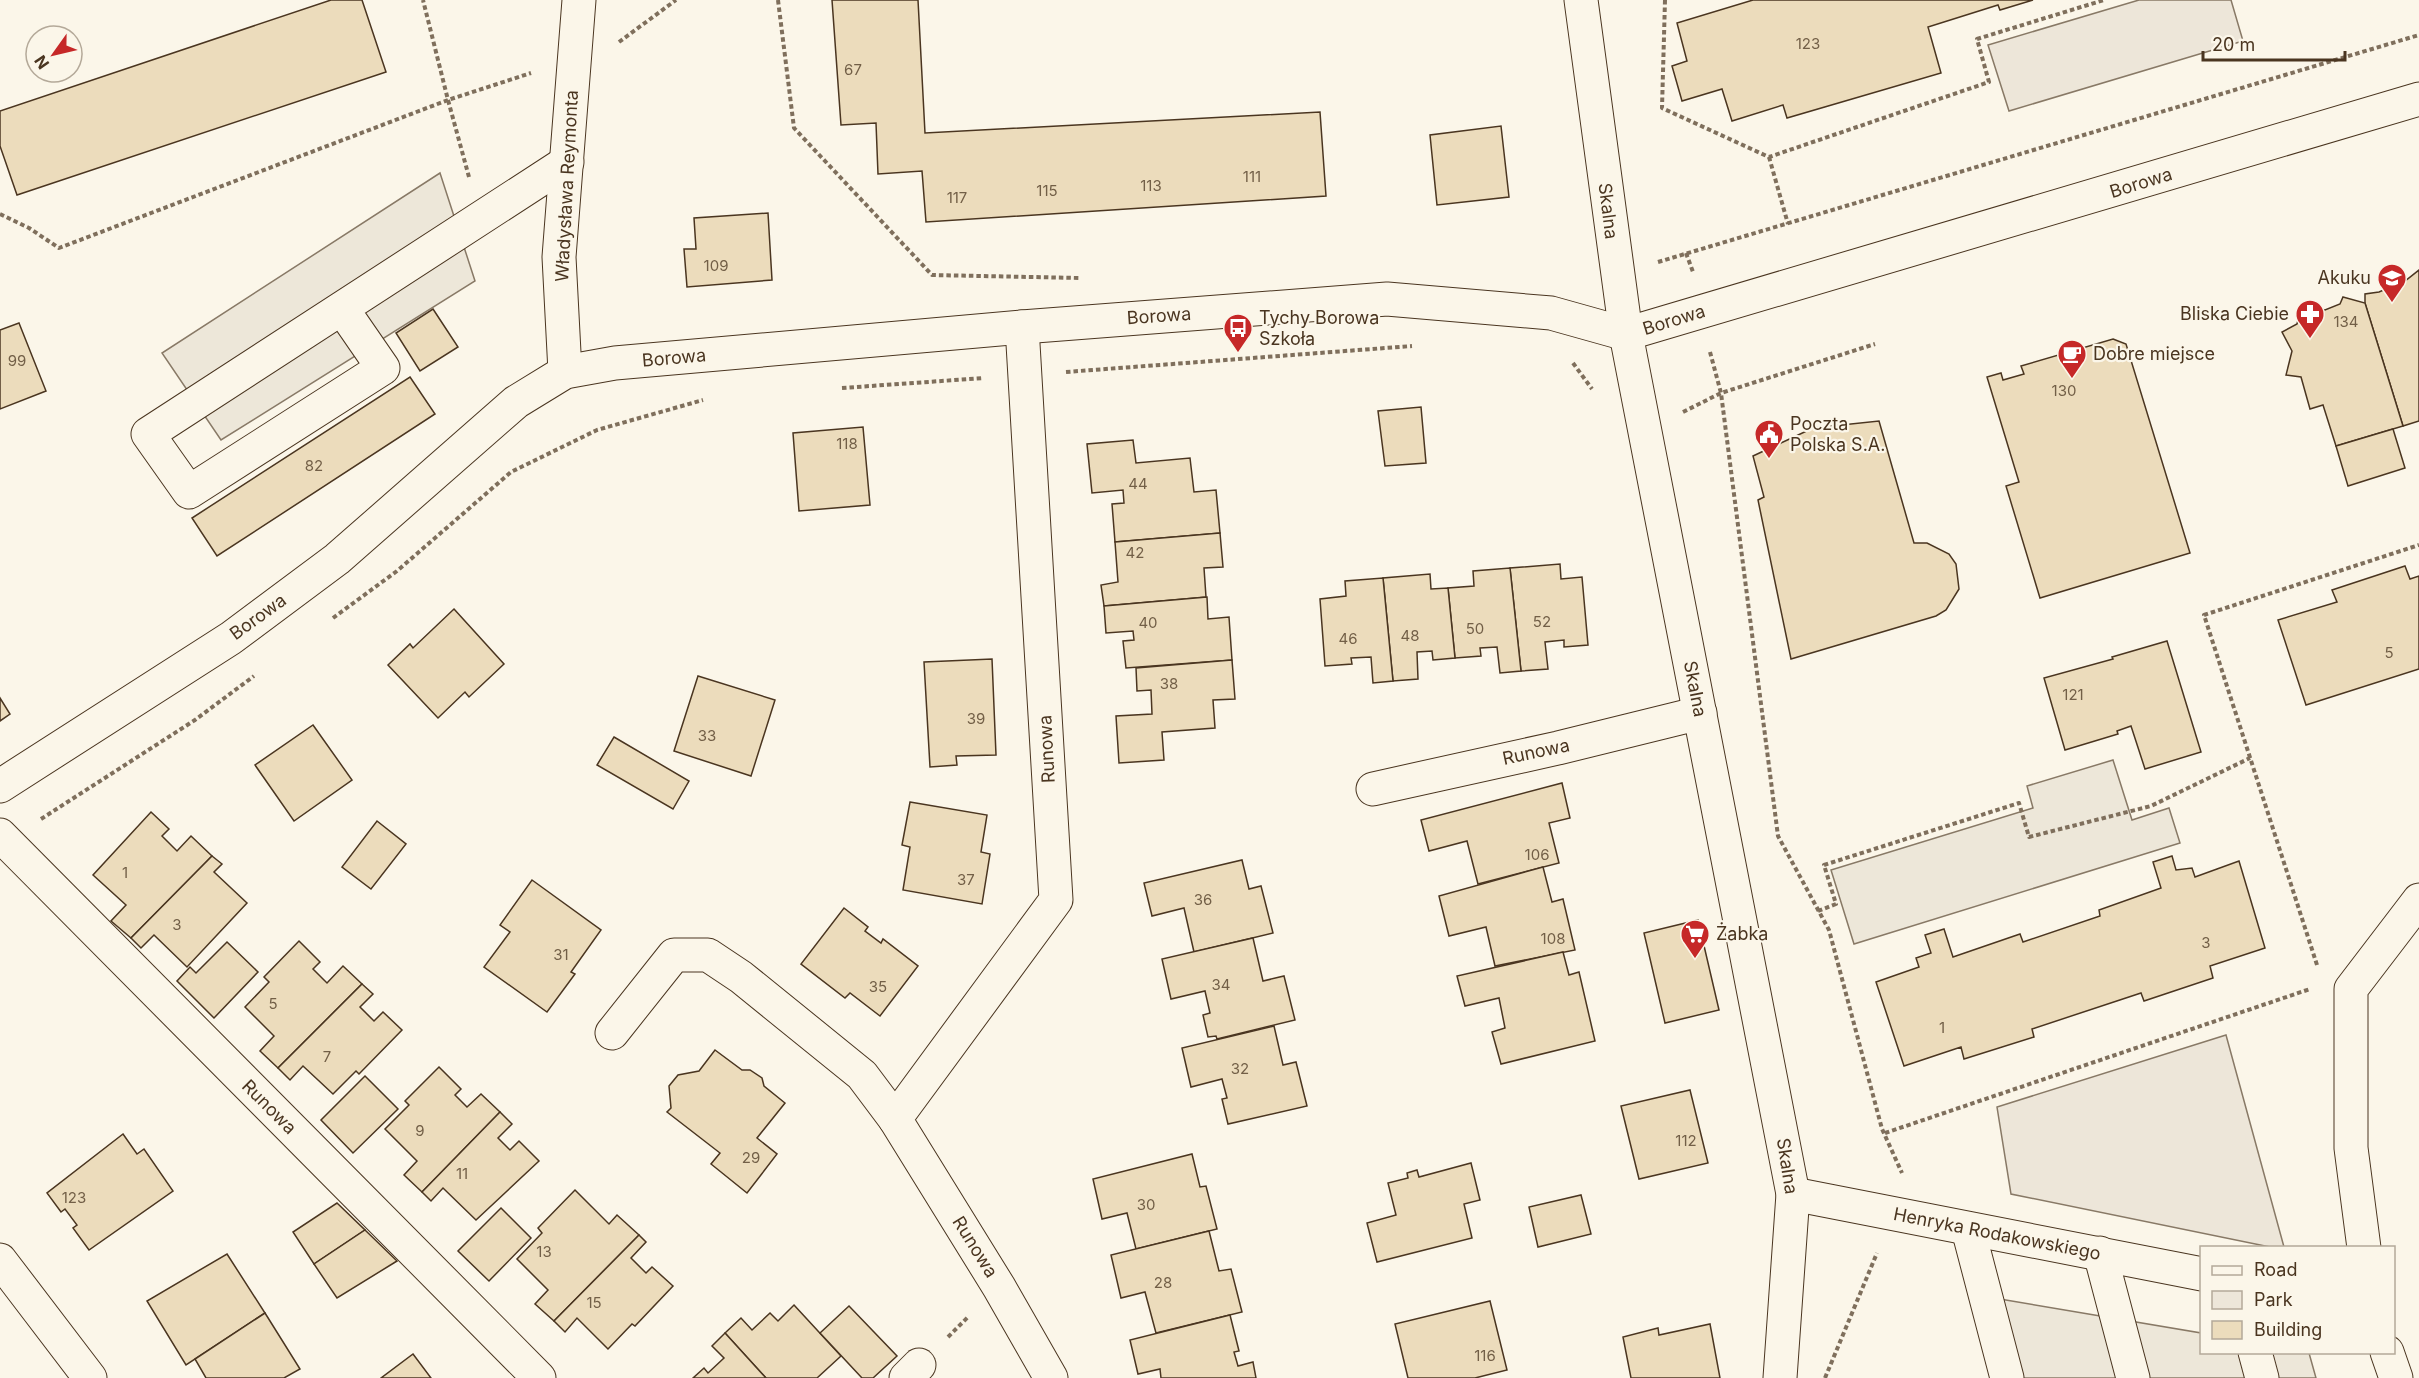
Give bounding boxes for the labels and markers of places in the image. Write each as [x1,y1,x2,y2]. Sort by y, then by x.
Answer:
school or university icon: Akuku [2376,262,2408,304]
place label: Akuku [2318,267,2371,288]
pharmacy icon: Bliska Ciebie [2294,298,2326,340]
place label: Bliska Ciebie [2180,303,2289,324]
place label: Tychy Borowa Szkoła [1259,307,1379,349]
bus stop icon: Tychy Borowa Szkoła [1222,312,1254,354]
cafe icon: Dobre miejsce [2056,338,2088,380]
place label: Dobre miejsce [2093,343,2215,364]
place label: Poczta Polska S.A. [1790,413,1885,455]
public building icon: Poczta Polska S.A. [1753,418,1785,460]
supermarket icon: Żabka [1679,918,1711,960]
place label: Żabka [1716,922,1768,944]

